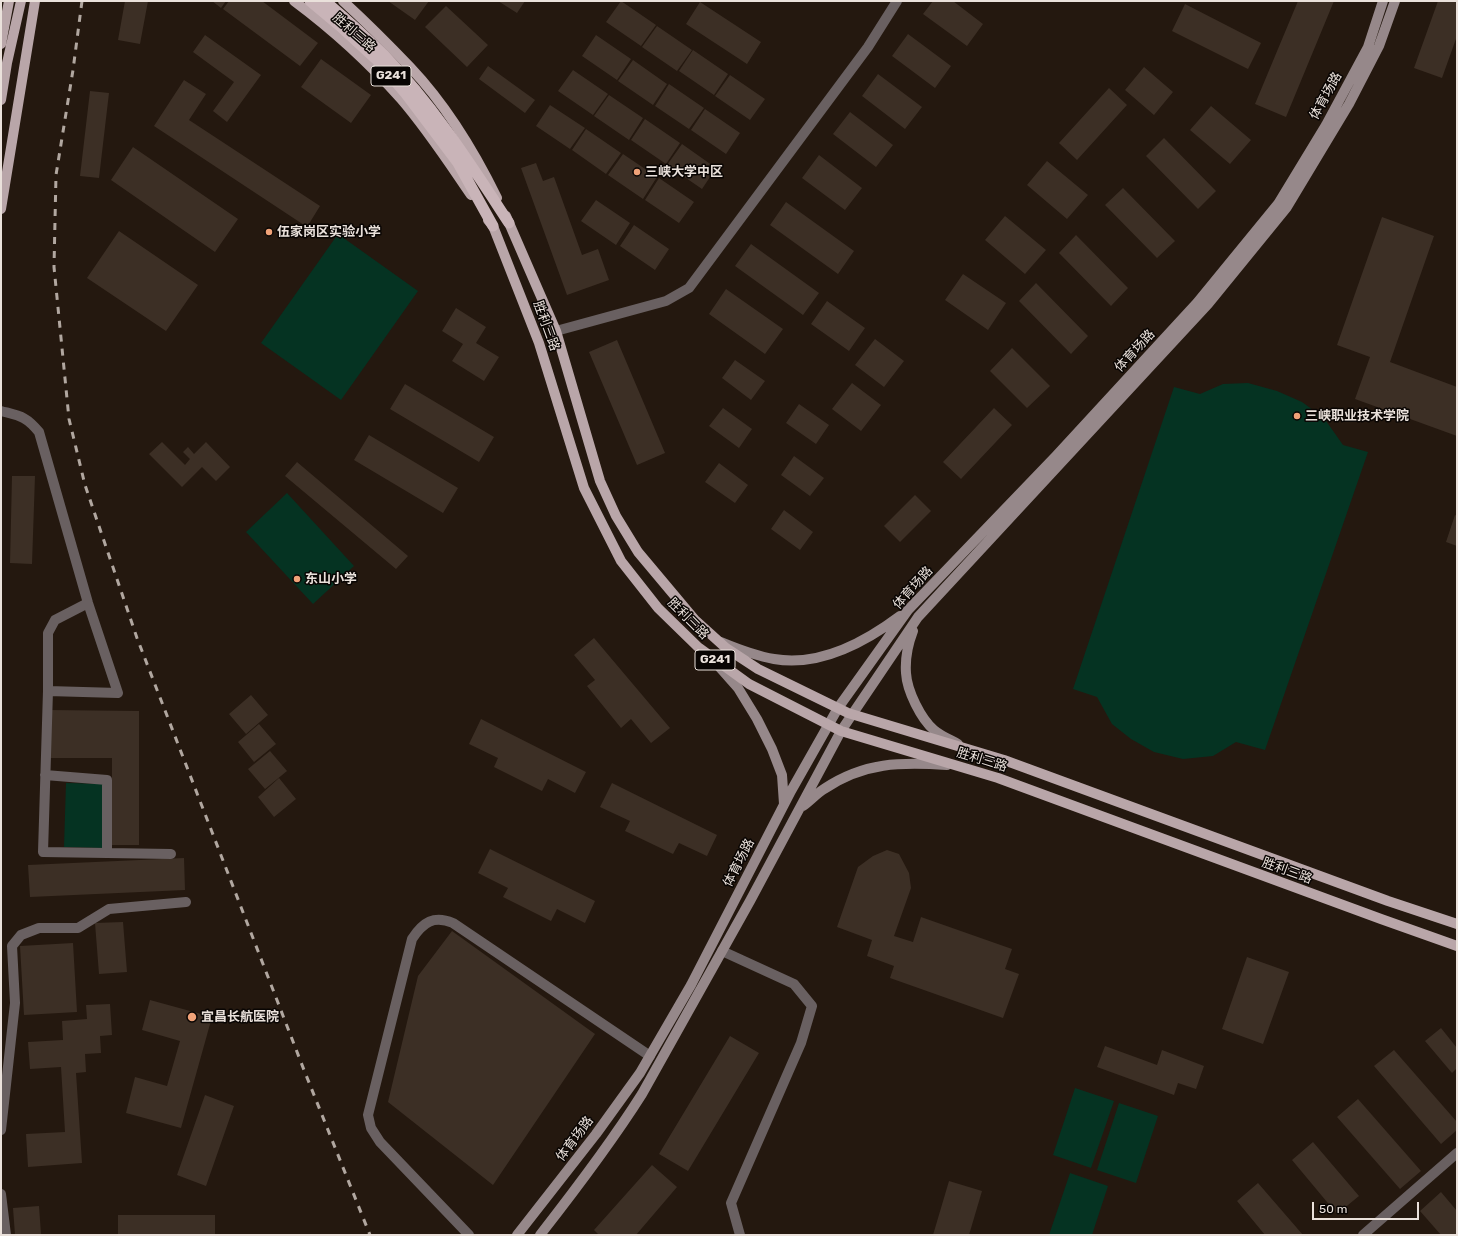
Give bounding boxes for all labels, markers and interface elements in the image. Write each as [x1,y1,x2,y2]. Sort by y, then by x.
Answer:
street label: 胜利三路 [329,10,379,56]
road number: G241 [371,66,411,86]
street label: 体育场路 [1307,69,1345,123]
place label: 三峡大学中区 [645,164,723,180]
marker: 三峡大学中区 [632,167,642,177]
place label: 伍家岗区实验小学 [277,224,381,240]
marker: 伍家岗区实验小学 [264,227,274,237]
street label: 胜利三路 [530,299,562,353]
street label: 体育场路 [1112,327,1158,375]
place label: 三峡职业技术学院 [1305,408,1409,424]
marker: 三峡职业技术学院 [1292,411,1302,421]
street label: 体育场路 [890,563,936,613]
place label: 东山小学 [305,571,357,587]
marker: 东山小学 [292,574,302,584]
street label: 胜利三路 [664,595,712,643]
road number: G241 [695,650,735,670]
street label: 胜利三路 [955,745,1009,775]
street label: 体育场路 [720,836,758,890]
street label: 胜利三路 [1260,855,1314,887]
place label: 宜昌长航医院 [201,1009,279,1025]
marker: 宜昌长航医院 [186,1011,198,1023]
street label: 体育场路 [553,1114,597,1164]
scale bar [1314,1194,1421,1220]
text: 50 m [1319,1202,1347,1216]

